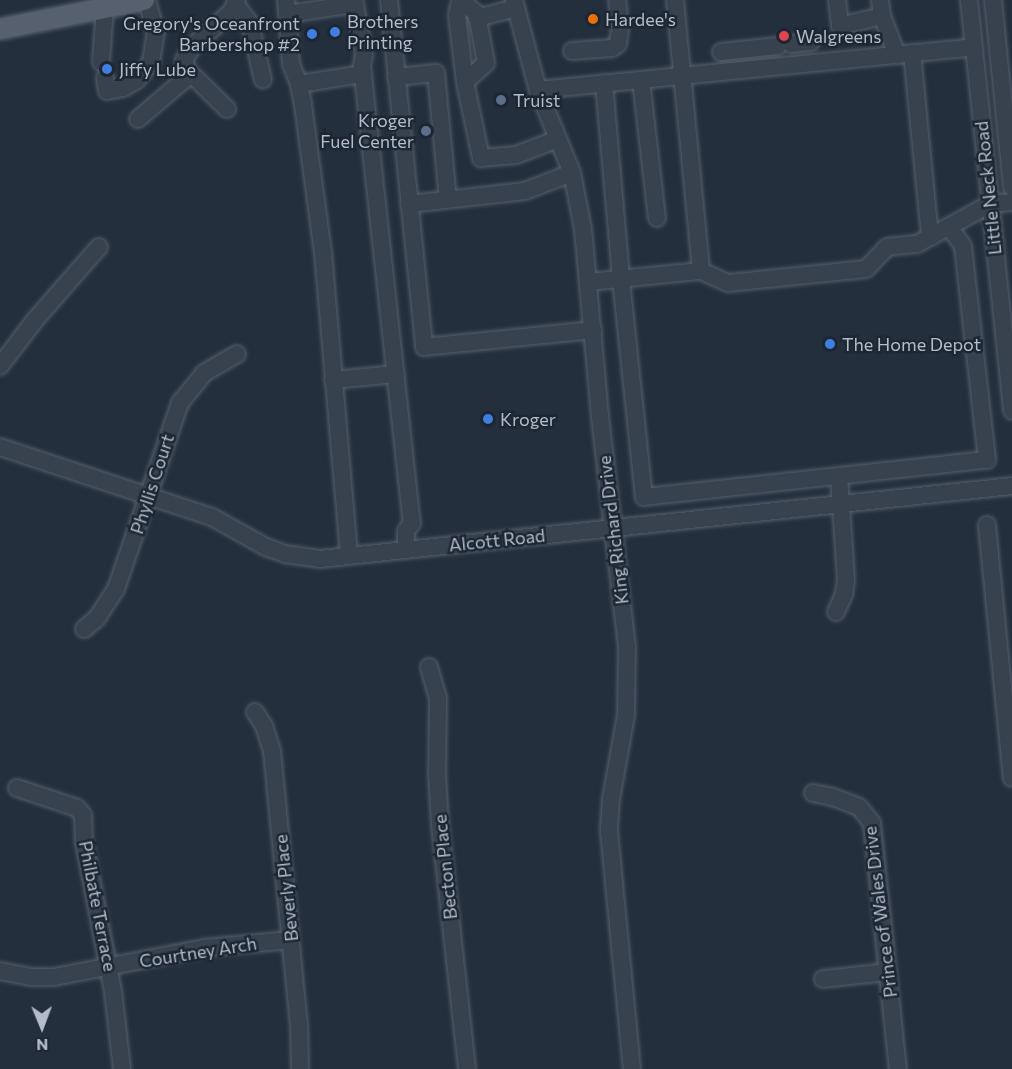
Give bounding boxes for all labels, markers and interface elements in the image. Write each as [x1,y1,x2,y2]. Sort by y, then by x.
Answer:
place label: Hardee's [605,8,676,30]
place label: Brothers Printing [347,11,418,54]
marker: Hardee's [586,12,600,26]
place label: Gregory's Oceanfront Barbershop #2 [123,13,300,56]
marker: Brothers Printing [328,25,342,39]
place label: Walgreens [796,25,882,47]
marker: Gregory's Oceanfront Barbershop #2 [305,27,319,41]
marker: Walgreens [777,29,791,43]
place label: Jiffy Lube [119,58,196,80]
marker: Jiffy Lube [100,62,114,76]
place label: Truist [513,89,560,111]
marker: Truist [494,93,508,107]
place label: Kroger Fuel Center [320,110,414,152]
street label: Little Neck Road [970,120,1006,256]
marker: Kroger Fuel Center [419,124,433,138]
place label: The Home Depot [842,333,981,355]
marker: The Home Depot [823,337,837,351]
place label: Kroger [500,408,556,430]
marker: Kroger [481,412,495,426]
street label: Phyllis Court [126,431,178,537]
street label: King Richard Drive [593,454,633,606]
street label: Alcott Road [448,524,546,556]
street label: Becton Place [429,813,461,921]
street label: Prince of Wales Drive [859,825,901,999]
street label: Beverly Place [270,833,302,943]
street label: Philbate Terrace [75,839,121,973]
street label: Courtney Arch [138,932,258,972]
north arrow [12,997,72,1057]
text: N [36,1036,48,1055]

